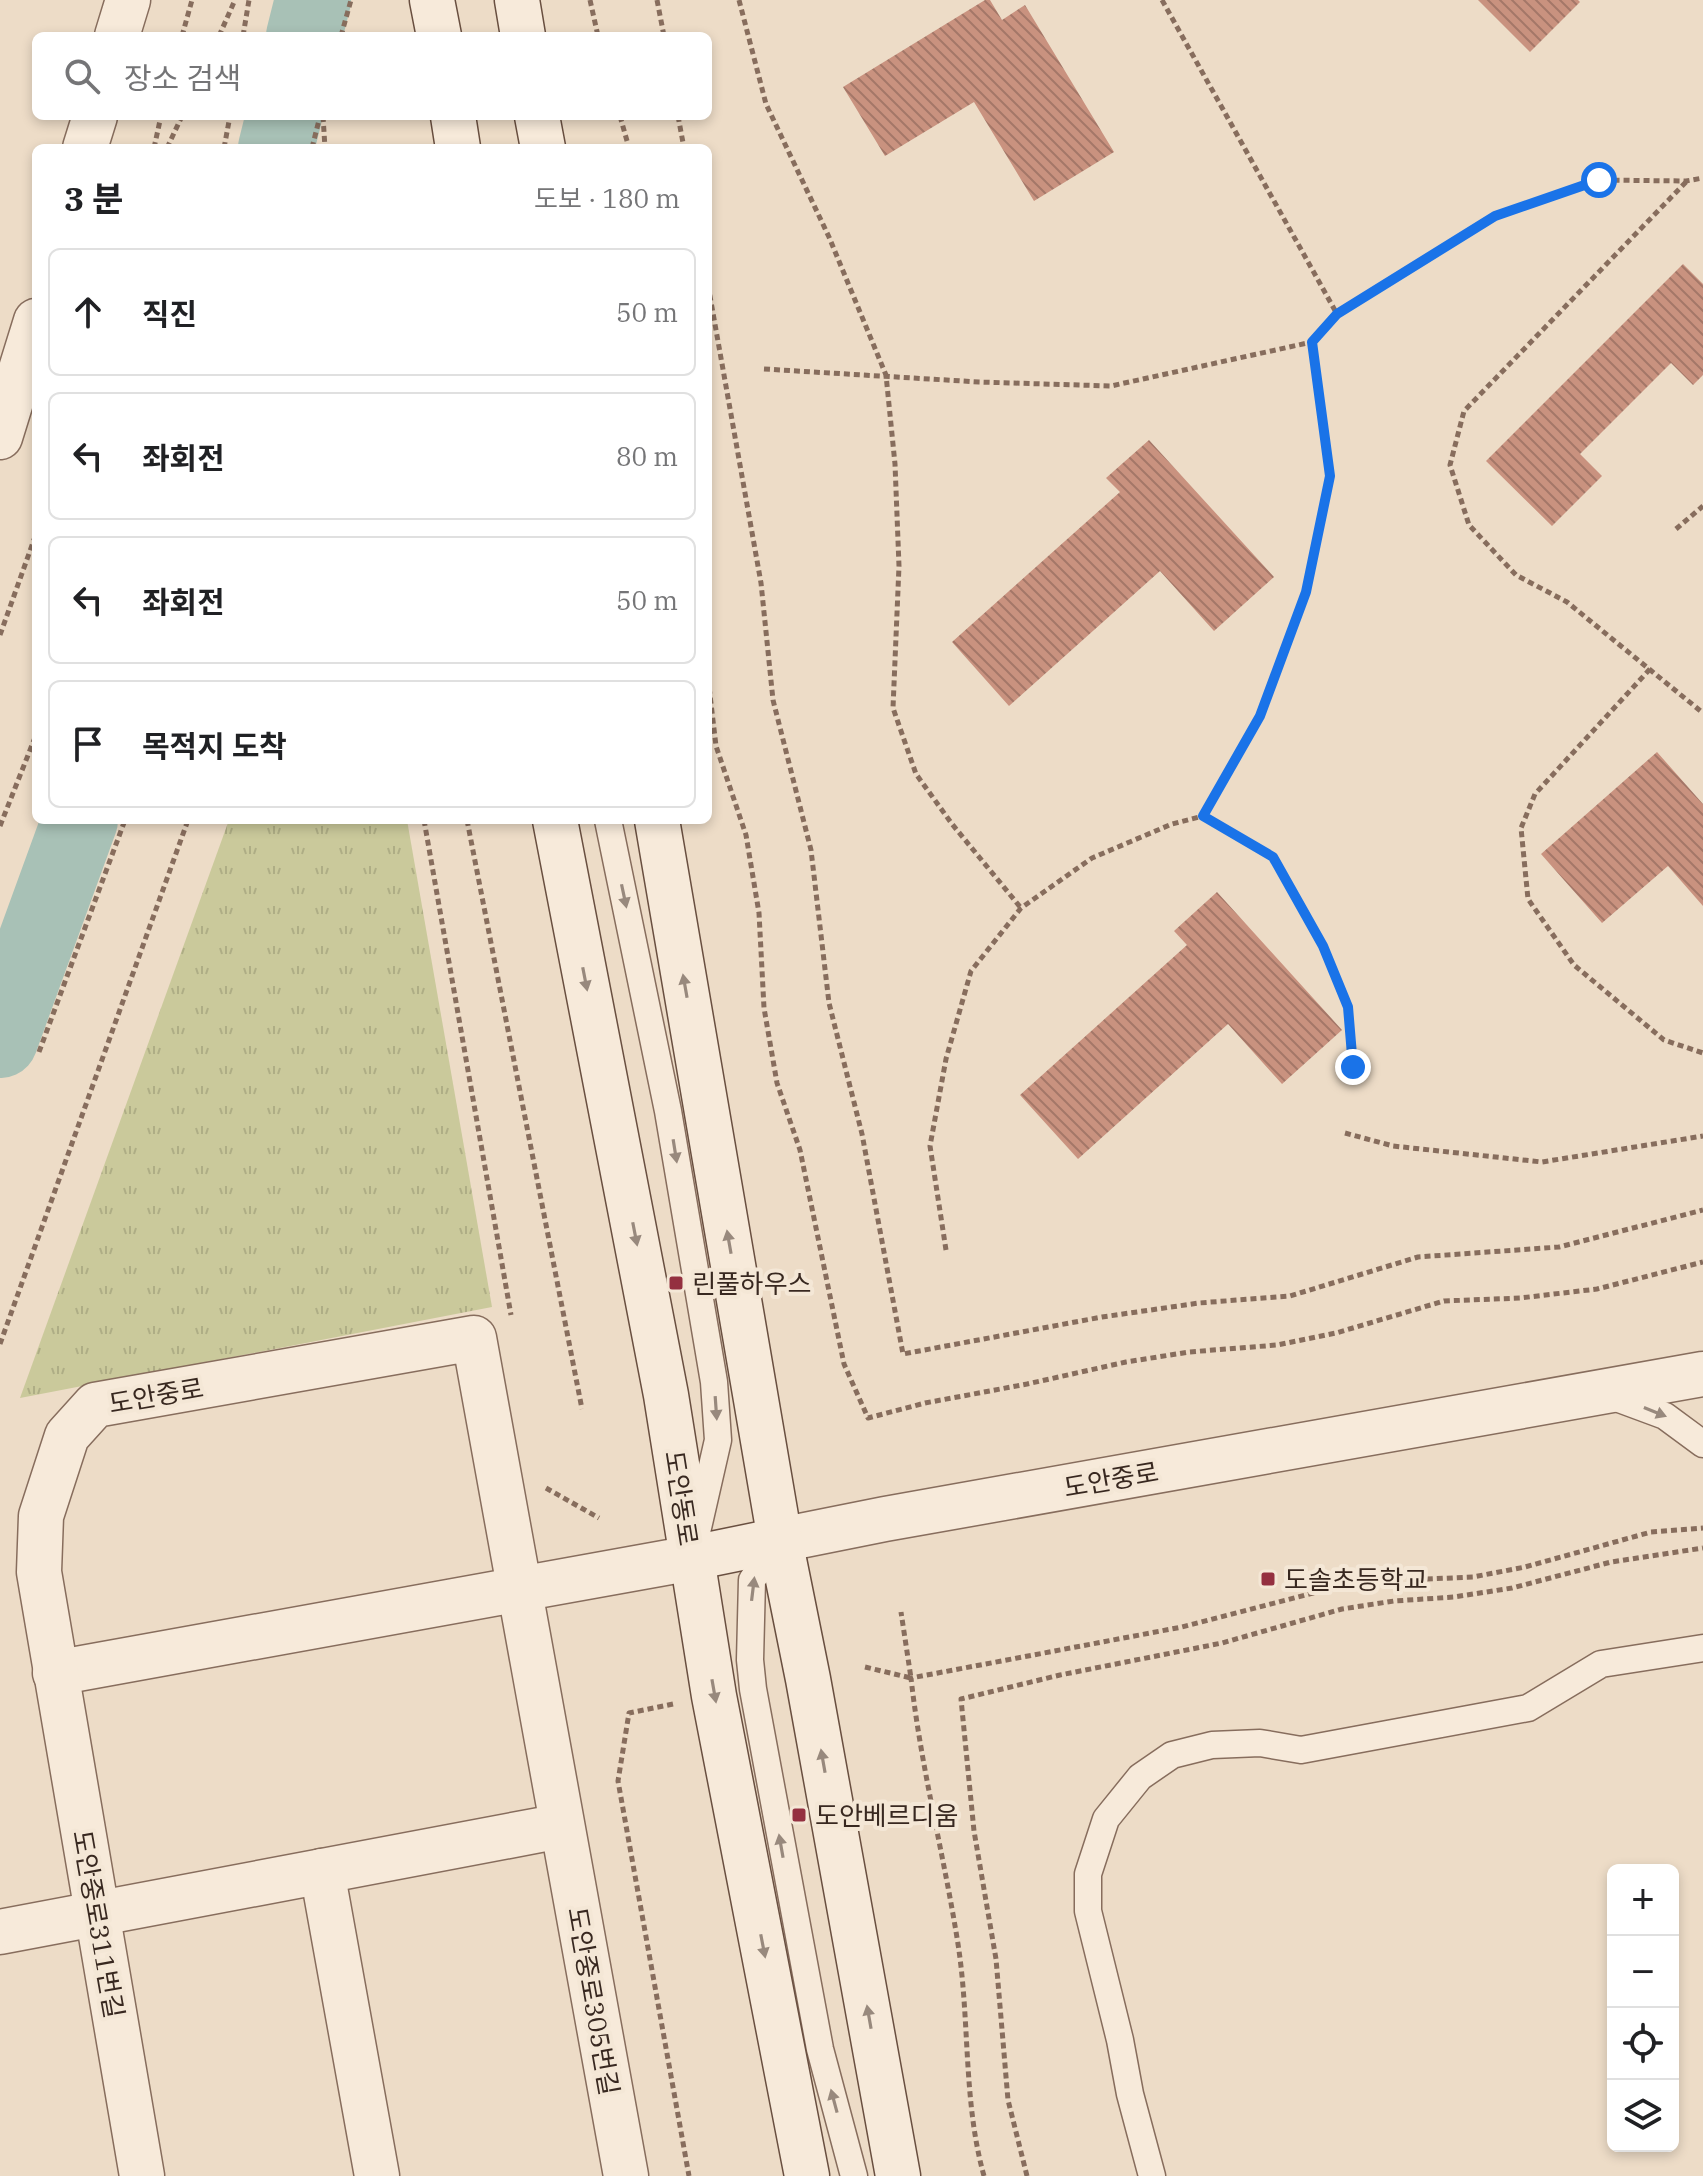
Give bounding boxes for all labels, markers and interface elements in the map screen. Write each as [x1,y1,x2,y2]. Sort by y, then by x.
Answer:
search box [32,32,712,120]
icon: search [60,54,104,98]
text: 장소 검색 [124,58,241,97]
route start [1581,162,1617,198]
text: 3 분 [64,176,124,220]
text: 도보 · 180 m [534,181,680,215]
icon: ahead [66,290,110,334]
text: 직진 [142,294,197,333]
text: 50 m [616,295,678,329]
icon: left [66,434,110,478]
text: 좌회전 [142,438,225,477]
text: 80 m [616,439,678,473]
icon: left [66,578,110,622]
text: 좌회전 [142,582,225,621]
text: 50 m [616,583,678,617]
icon: arrive [66,722,110,766]
text: 목적지 도착 [142,726,287,765]
one-way arrow [618,884,631,909]
one-way arrow [580,967,592,992]
one-way arrow [679,973,691,998]
route end [1335,1049,1371,1085]
one-way arrow [669,1139,682,1164]
one-way arrow [629,1222,641,1247]
one-way arrow [723,1229,735,1254]
place label: 린풀하우스 [692,1266,812,1300]
marker: 린풀하우스 [667,1274,685,1292]
street label: 도안중로 [106,1370,206,1420]
one-way arrow [710,1396,723,1421]
one-way arrow [1643,1406,1667,1419]
street label: 도안동로 [658,1448,706,1548]
street label: 도안중로 [1061,1454,1161,1504]
place label: 도솔초등학교 [1284,1562,1428,1596]
marker: 도솔초등학교 [1259,1570,1277,1588]
one-way arrow [746,1577,759,1602]
one-way arrow [708,1678,720,1703]
one-way arrow [816,1748,828,1773]
place label: 도안베르디움 [815,1798,959,1832]
marker: 도안베르디움 [790,1806,808,1824]
street label: 도안중로311번길 [66,1827,132,2021]
one-way arrow [775,1833,787,1858]
map controls [1607,1864,1679,2152]
button: + [1607,1864,1679,1936]
street label: 도안중로305번길 [561,1904,627,2098]
one-way arrow [757,1934,769,1959]
button: − [1607,1936,1679,2008]
one-way arrow [863,2004,875,2029]
button: locate [1607,2008,1679,2080]
button: layers [1607,2080,1679,2152]
one-way arrow [827,2088,839,2113]

